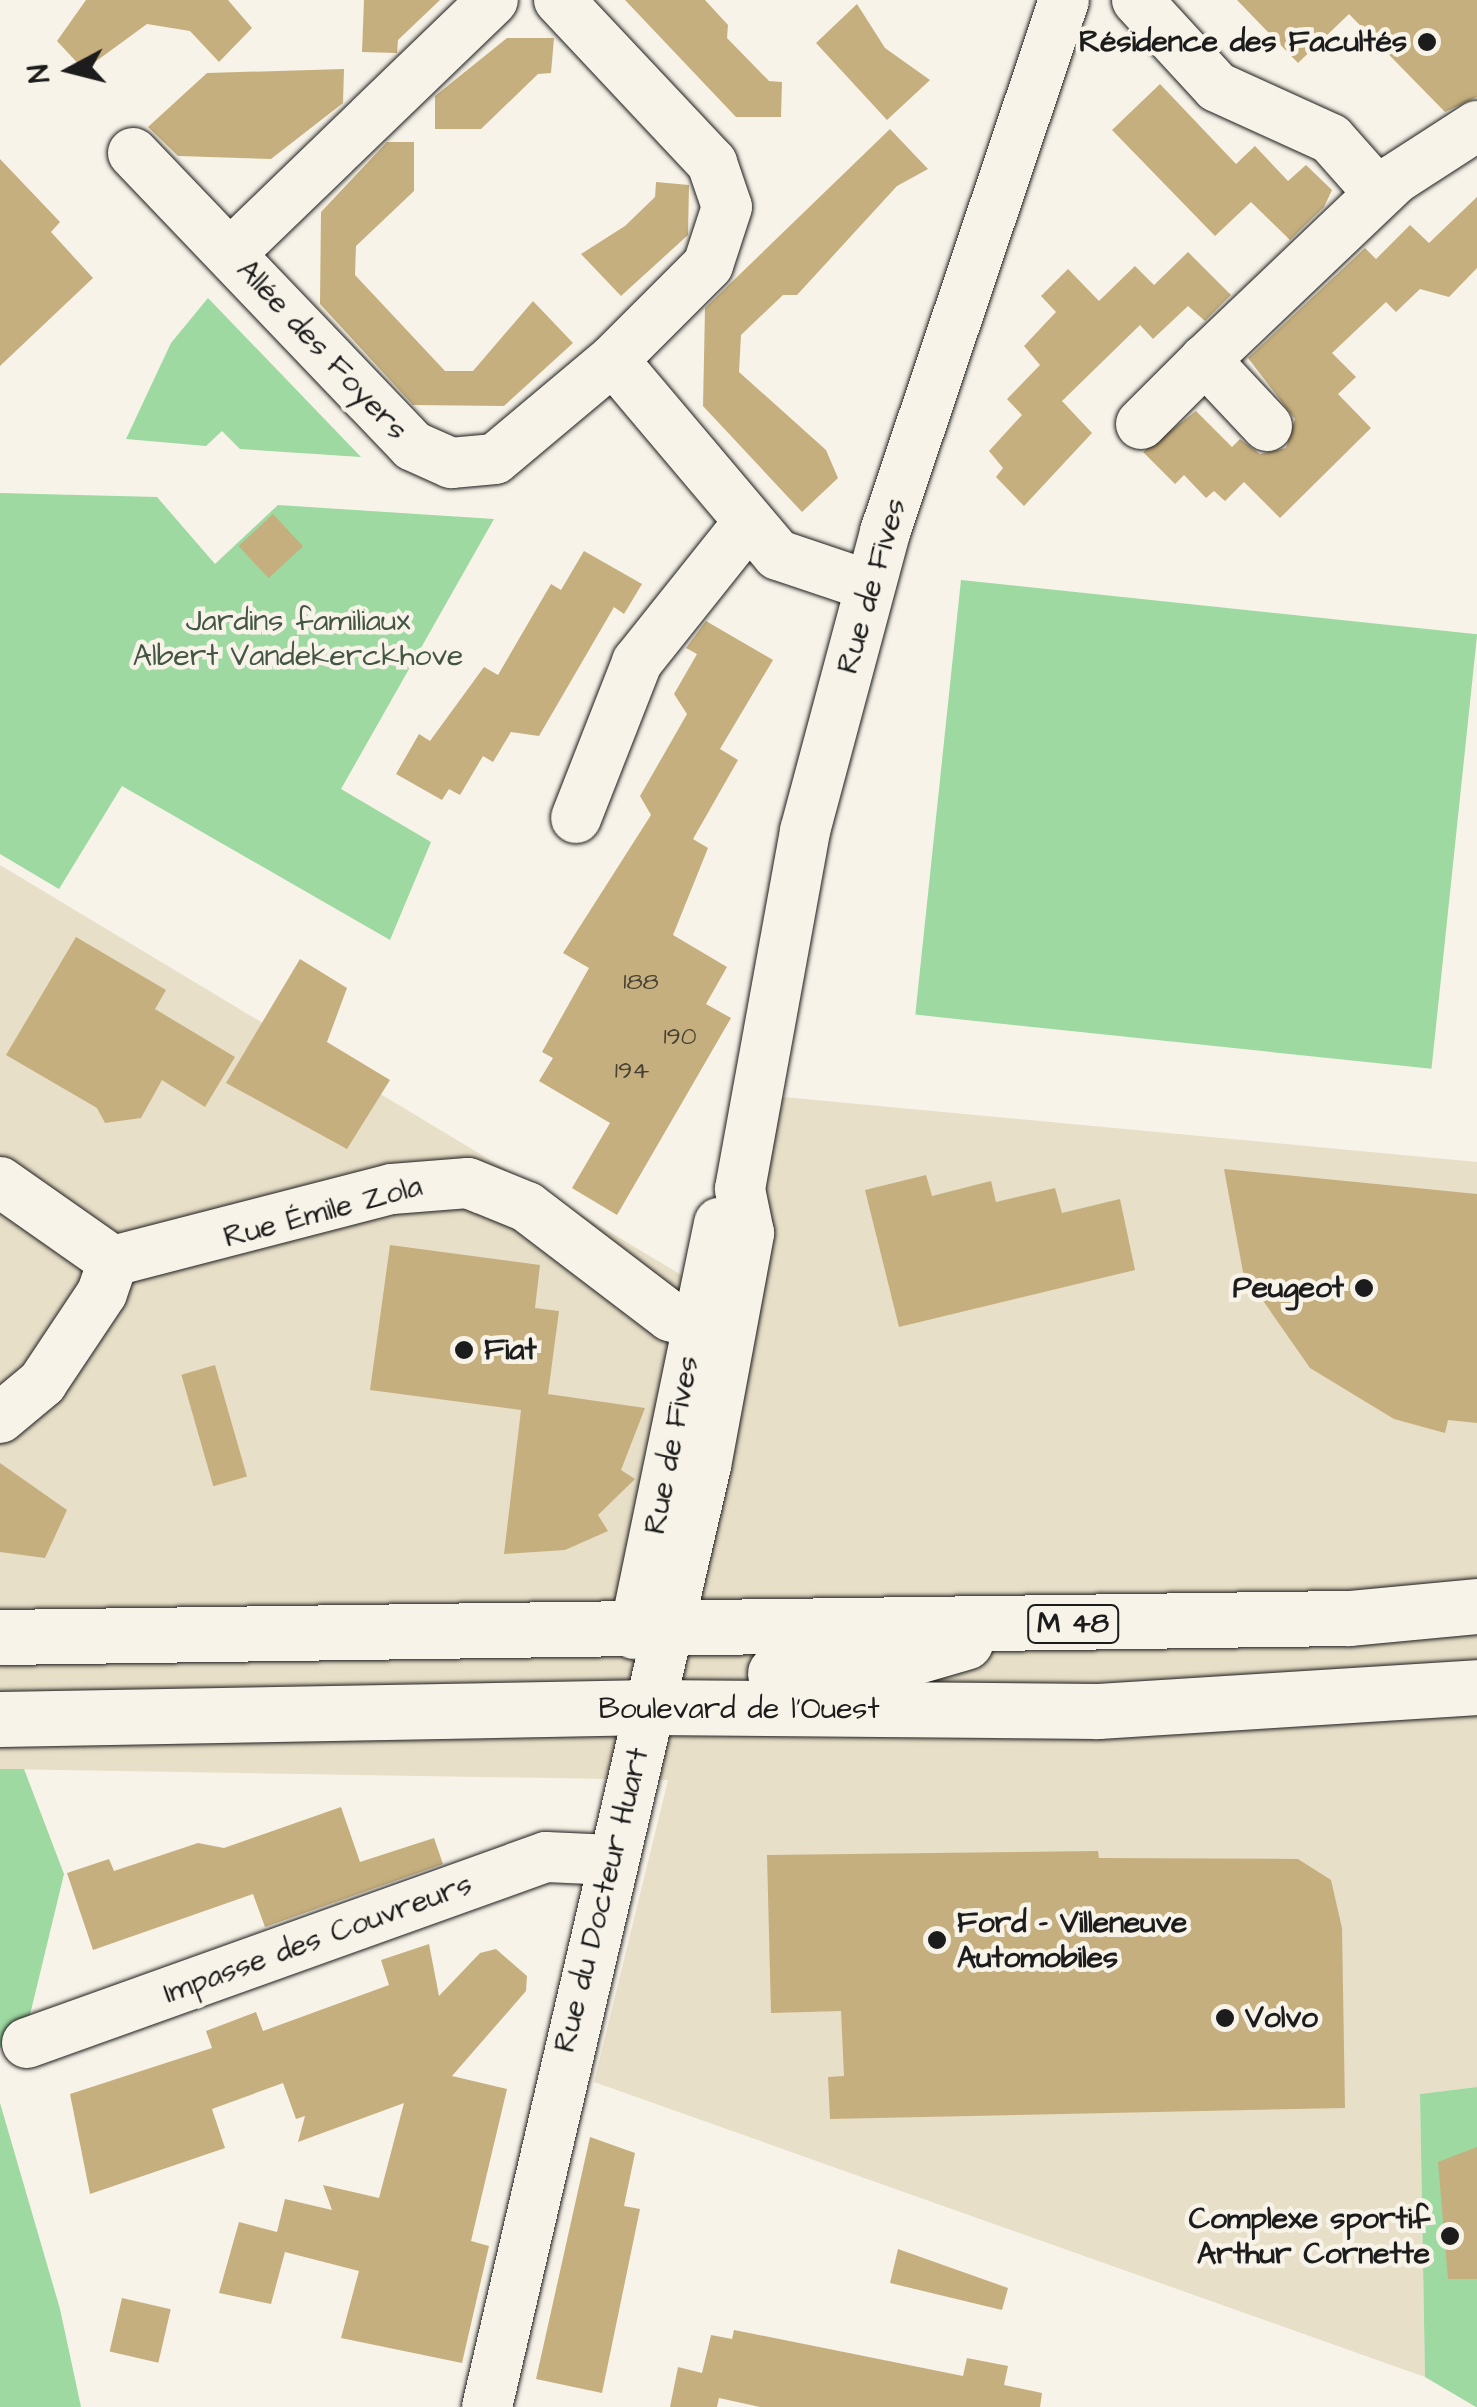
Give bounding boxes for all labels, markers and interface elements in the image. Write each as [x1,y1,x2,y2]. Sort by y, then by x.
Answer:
north arrow [20,20,120,120]
place label: Résidence des Facultés [1079,24,1407,60]
marker: Résidence des Facultés [1416,31,1438,53]
text: N [19,63,60,85]
street label: Allée des Foyers [229,252,415,448]
street label: Rue de Fives [830,494,914,678]
park label: Jardins familiaux Albert Vandekerckhove [133,603,463,674]
house number: 188 [623,967,659,997]
house number: 190 [663,1022,697,1052]
house number: 194 [615,1056,649,1086]
street label: Rue Émile Zola [220,1168,426,1256]
place label: Peugeot [1233,1270,1344,1306]
marker: Peugeot [1353,1277,1375,1299]
place label: Fiat [484,1332,537,1368]
marker: Fiat [453,1339,475,1361]
street label: Rue de Fives [637,1353,707,1537]
road number: M 48 [1026,1601,1120,1647]
street label: Boulevard de l'Ouest [598,1691,880,1727]
street label: Rue du Docteur Huart [547,1744,657,2056]
street label: Impasse des Couvreurs [159,1866,477,2012]
place label: Ford - Villeneuve Automobiles [957,1905,1187,1976]
marker: Ford - Villeneuve Automobiles [926,1929,948,1951]
place label: Volvo [1245,2000,1318,2036]
marker: Volvo [1214,2007,1236,2029]
place label: Complexe sportif Arthur Cornette [1189,2201,1430,2272]
marker: Complexe sportif Arthur Cornette [1439,2225,1461,2247]

